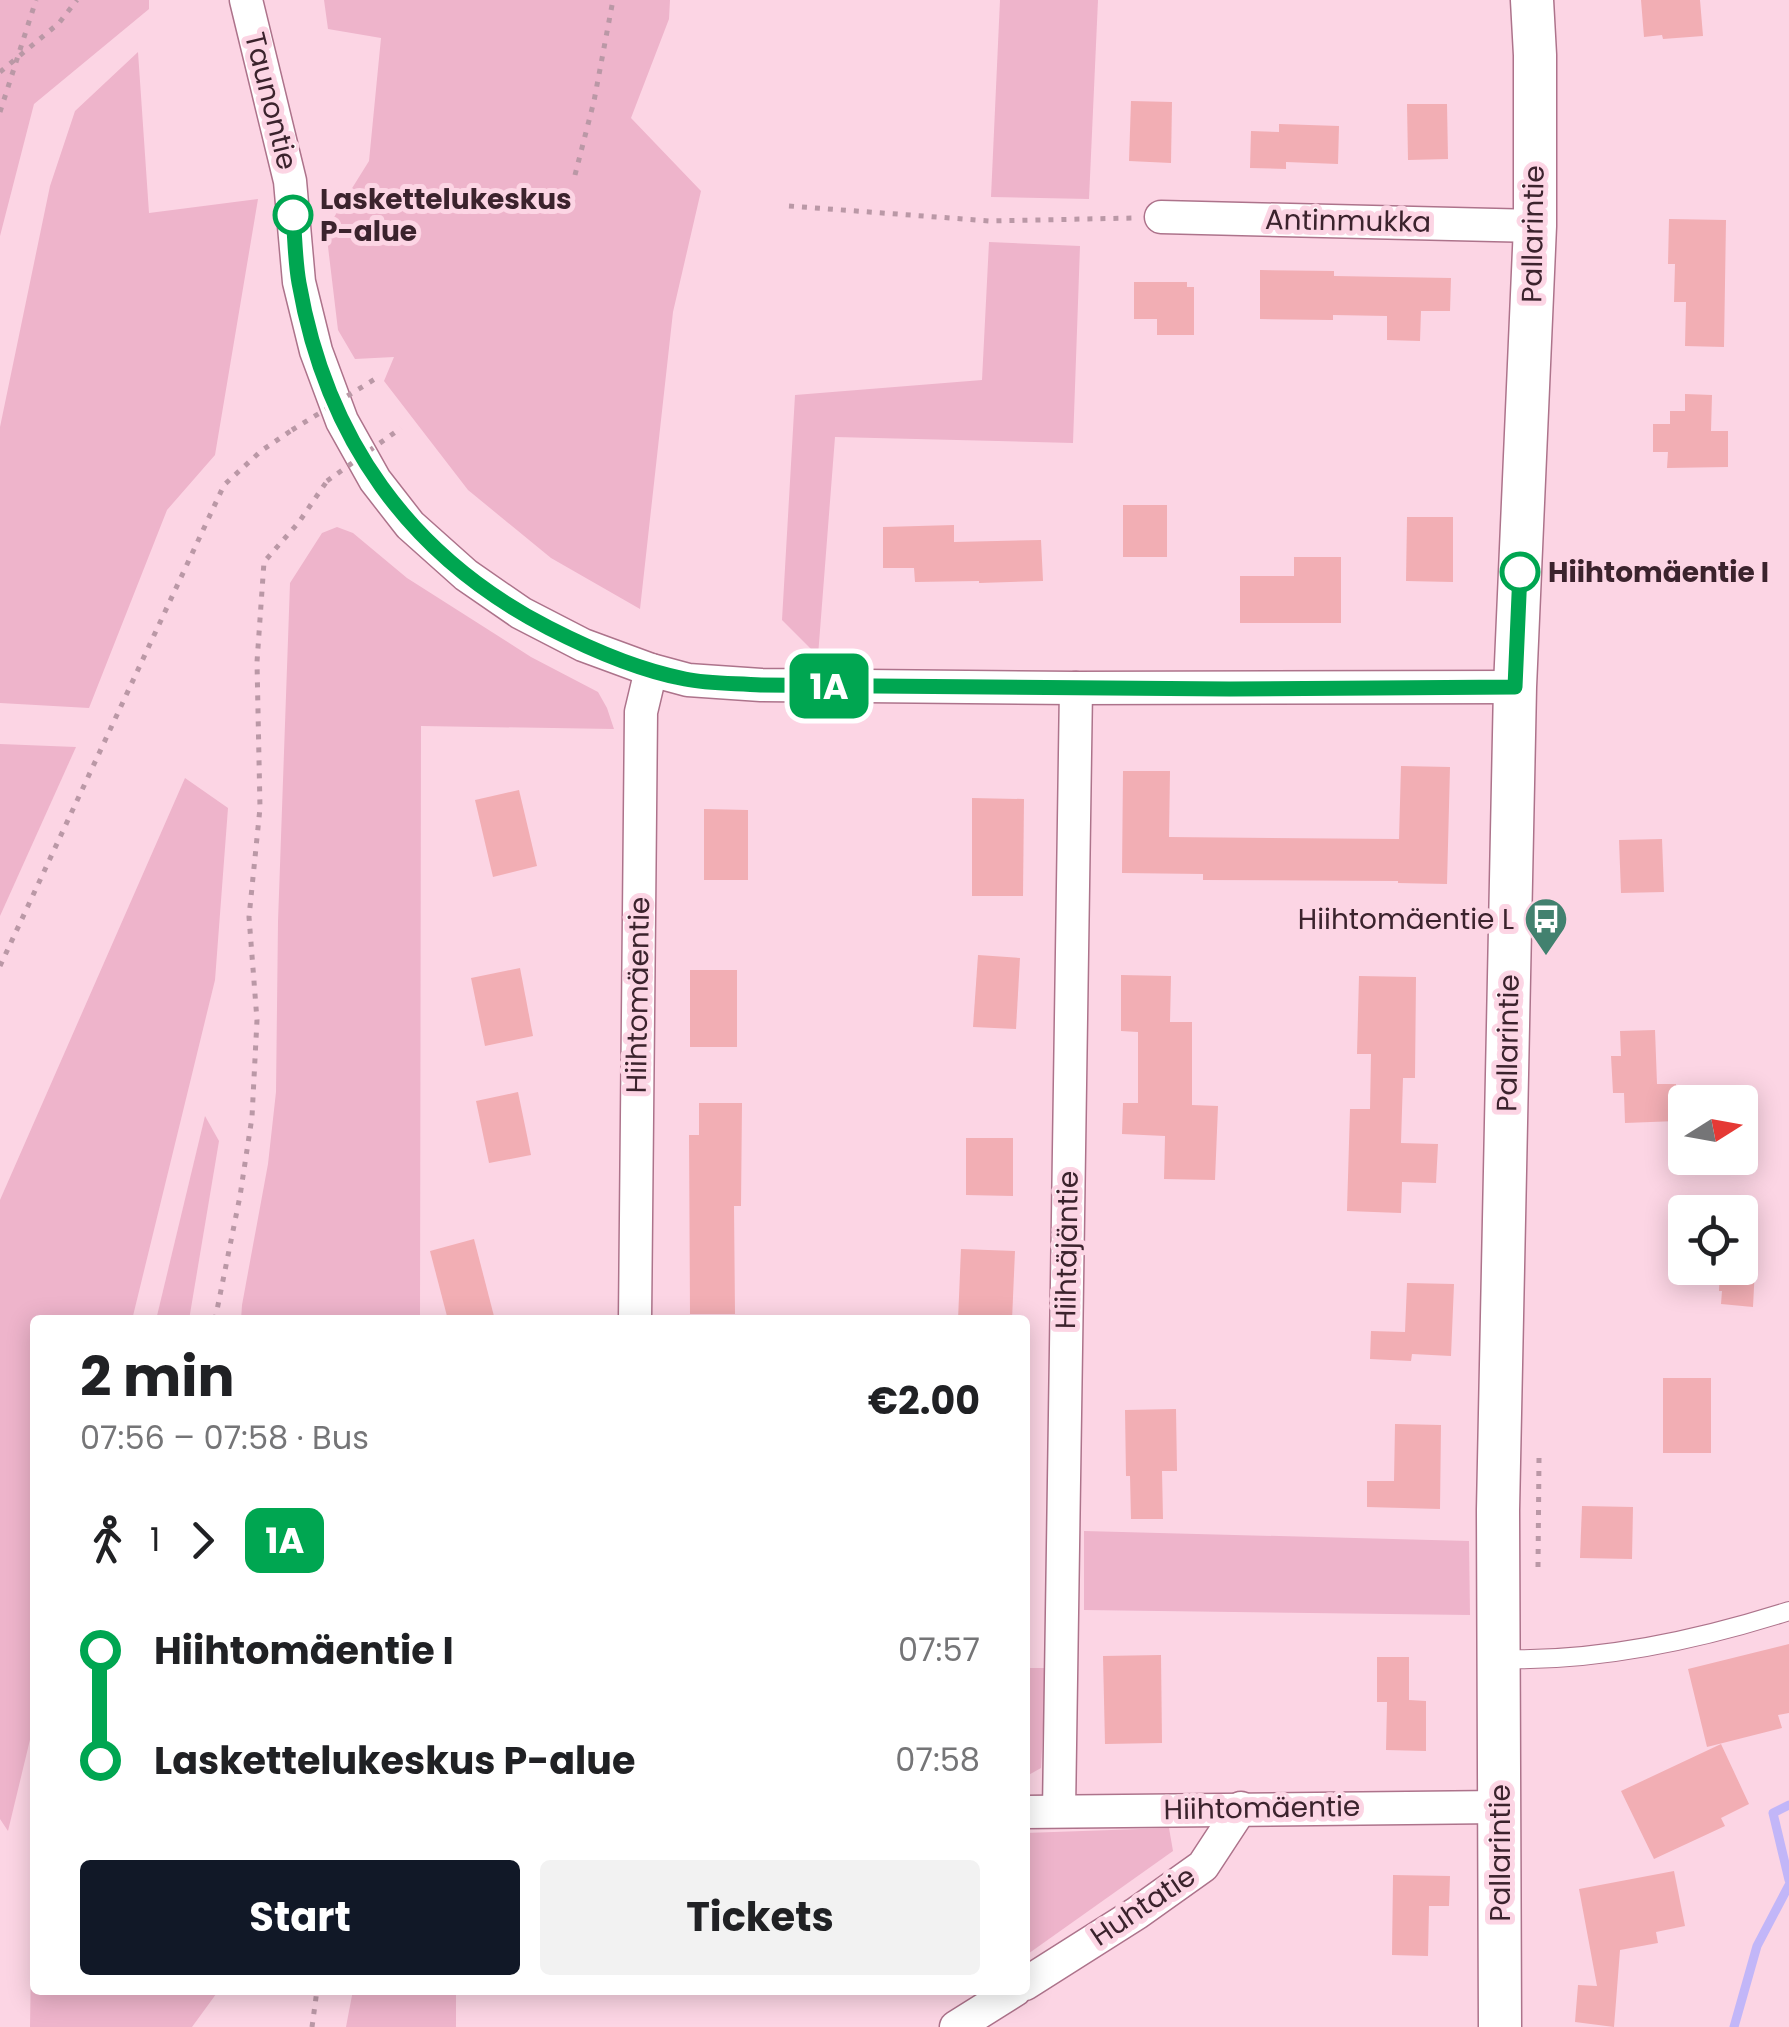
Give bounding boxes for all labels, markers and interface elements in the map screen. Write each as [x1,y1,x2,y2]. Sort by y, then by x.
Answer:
street label: Taunontie [235,28,307,174]
street label: Pallarintie [1512,165,1554,303]
place label: Laskettelukeskus P-alue [320,180,572,251]
marker: Laskettelukeskus P-alue [274,196,312,234]
street label: Antinmukka [1265,200,1431,242]
marker: Hiihtomäentie I [1501,553,1539,591]
place label: Hiihtomäentie I [1548,553,1769,592]
line badge: 1A [784,654,874,718]
text: 1A [810,662,848,711]
street label: Hiihtomäentie [617,896,659,1094]
bus stop icon: Hiihtomäentie L [1523,896,1569,957]
place label: Hiihtomäentie L [1298,900,1514,939]
street label: Pallarintie [1487,974,1529,1112]
north arrow [1668,1085,1758,1175]
map controls [1668,1085,1758,1285]
street label: Hiihtäjäntie [1046,1170,1088,1330]
button: locate [1668,1195,1758,1285]
text: 2 min [80,1338,235,1415]
text: €2.00 [868,1374,980,1427]
text: 07:56 – 07:58 · Bus [80,1415,369,1460]
icon: walk [80,1513,135,1568]
icon: forward [175,1513,230,1568]
text: 1A [265,1516,304,1565]
text: 1 [150,1517,160,1562]
text: Hiihtomäentie I [154,1624,454,1677]
text: 07:57 [898,1627,980,1672]
text: Laskettelukeskus P-alue [154,1734,635,1787]
text: 07:58 [895,1737,980,1782]
street label: Pallarintie [1481,1784,1520,1922]
street label: Hiihtomäentie [1163,1787,1361,1829]
street label: Huhtatie [1083,1857,1203,1955]
button: Start [80,1860,520,1975]
button: Tickets [540,1860,980,1975]

